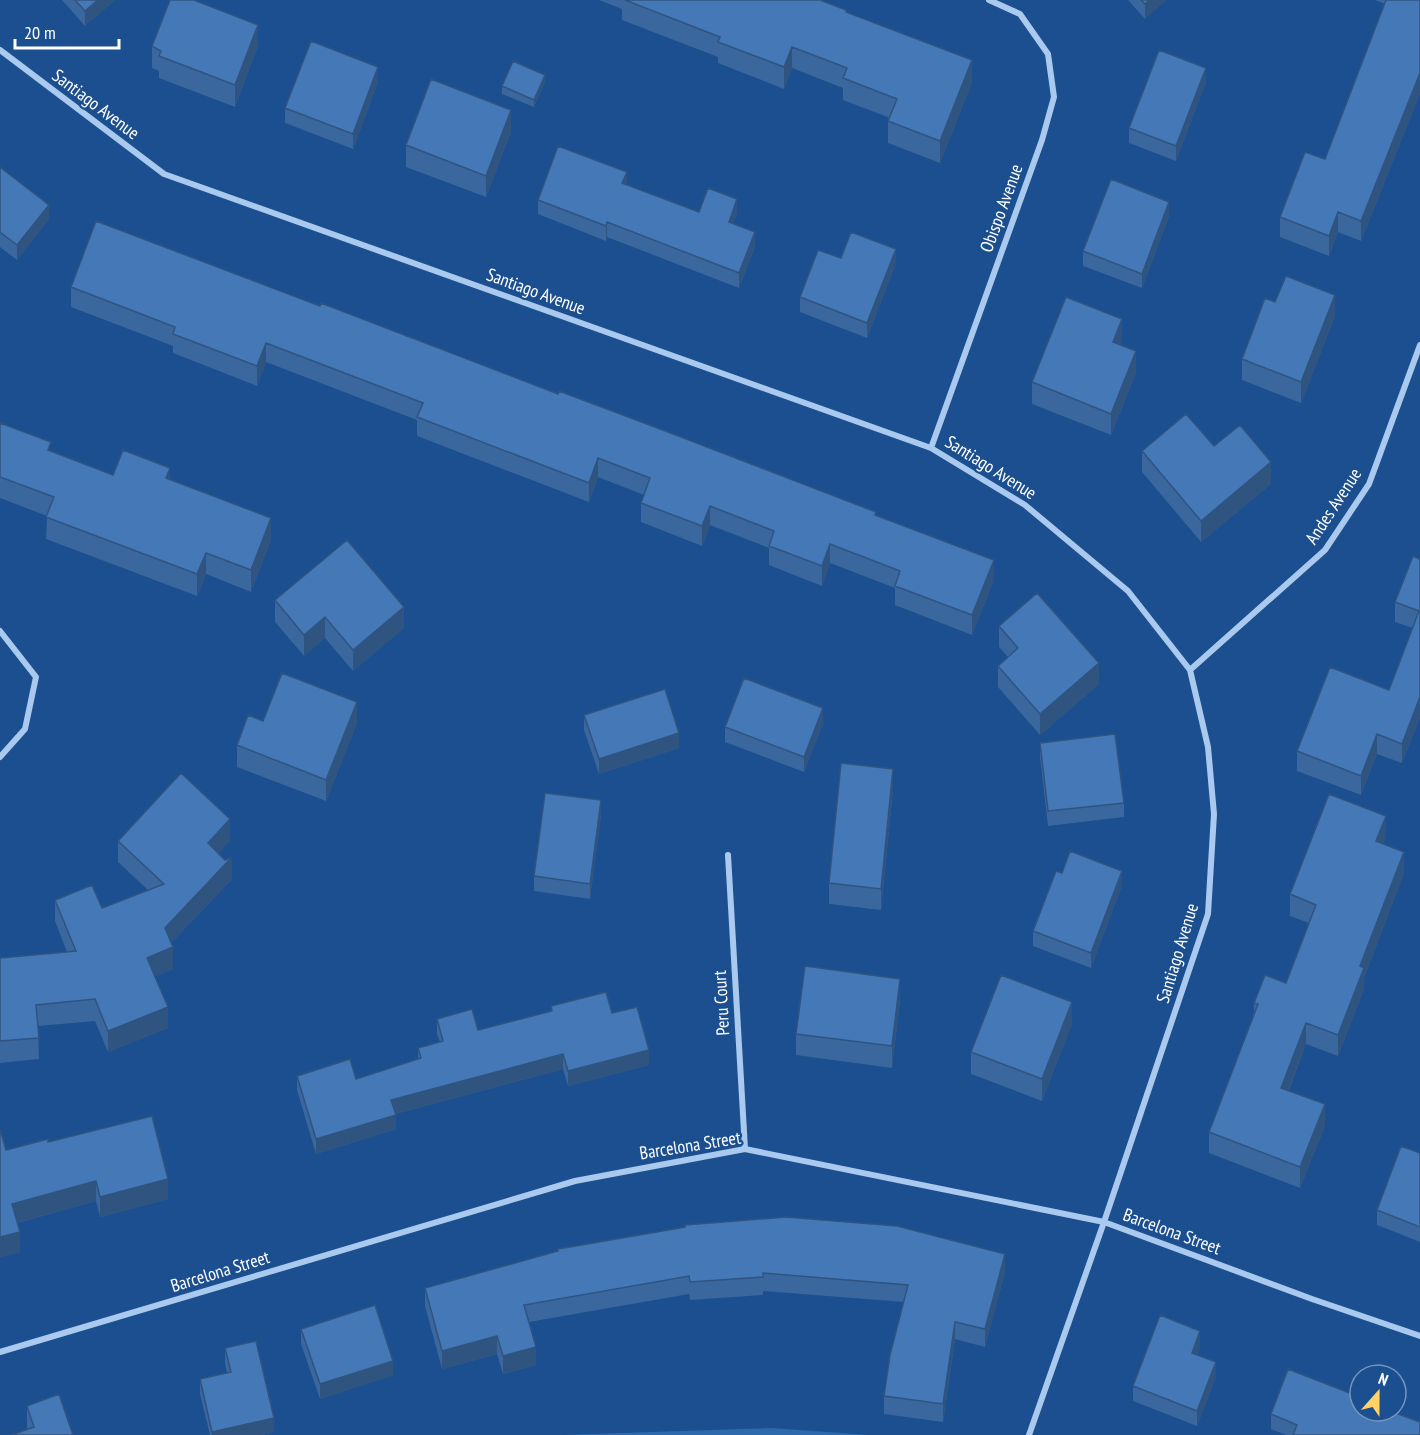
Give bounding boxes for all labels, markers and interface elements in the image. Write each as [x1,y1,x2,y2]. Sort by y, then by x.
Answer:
scale bar [15,12,118,50]
text: 20 m [24,21,56,44]
street label: Santiago Avenue [48,64,144,144]
street label: Obispo Avenue [974,161,1028,255]
street label: Santiago Avenue [484,263,588,319]
street label: Santiago Avenue [941,430,1041,504]
street label: Andes Avenue [1300,463,1366,549]
street label: Santiago Avenue [1151,900,1203,1006]
street label: Peru Court [708,970,734,1036]
street label: Barcelona Street [638,1126,742,1164]
street label: Barcelona Street [1120,1203,1224,1259]
street label: Barcelona Street [168,1245,272,1297]
north arrow [1348,1363,1408,1423]
text: N [1376,1368,1391,1390]

